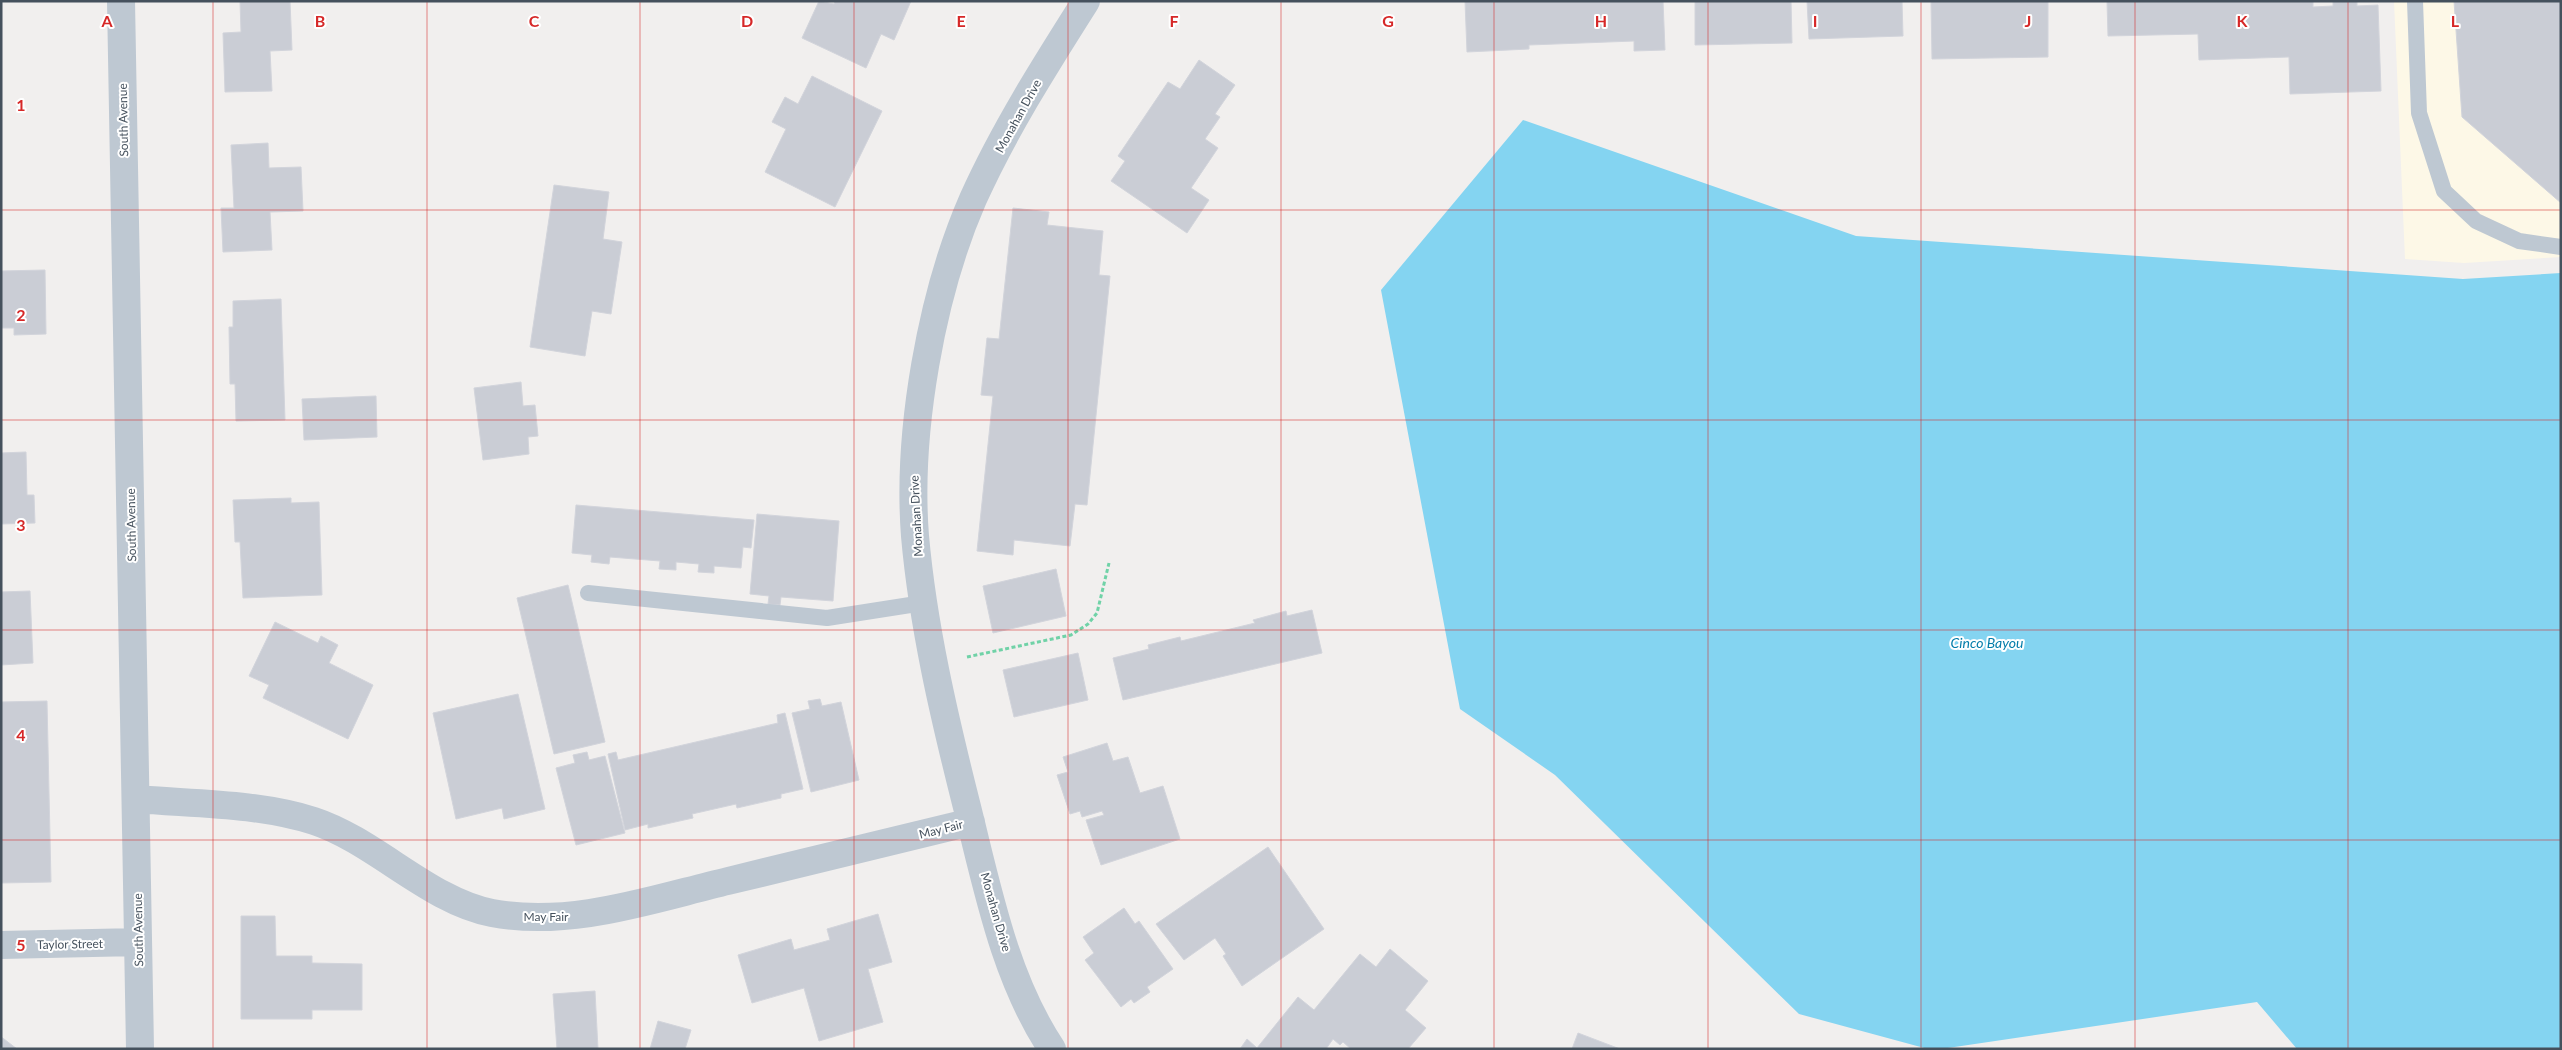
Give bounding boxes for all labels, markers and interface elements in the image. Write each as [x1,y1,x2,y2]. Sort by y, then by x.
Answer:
text: A [100,11,113,30]
text: B [315,11,325,30]
text: C [529,11,540,30]
text: D [741,11,753,30]
text: E [956,11,966,30]
text: F [1169,11,1179,30]
text: G [1382,11,1394,30]
text: H [1595,11,1607,30]
text: I [1813,11,1817,30]
text: J [2025,11,2031,30]
text: K [2237,11,2249,30]
text: L [2451,11,2460,30]
street label: Monahan Drive [992,77,1044,155]
street label: South Avenue [115,83,131,157]
text: 1 [16,95,26,114]
text: 2 [16,305,26,324]
street label: Monahan Drive [906,475,926,557]
street label: South Avenue [123,488,139,562]
text: 3 [16,515,26,534]
water label: Cinco Bayou [1951,634,2023,651]
text: 4 [16,725,26,744]
street label: May Fair [917,816,965,842]
street label: Monahan Drive [978,871,1014,953]
street label: South Avenue [130,893,146,967]
street label: May Fair [524,909,569,924]
text: 5 [16,935,26,954]
street label: Taylor Street [37,936,104,952]

